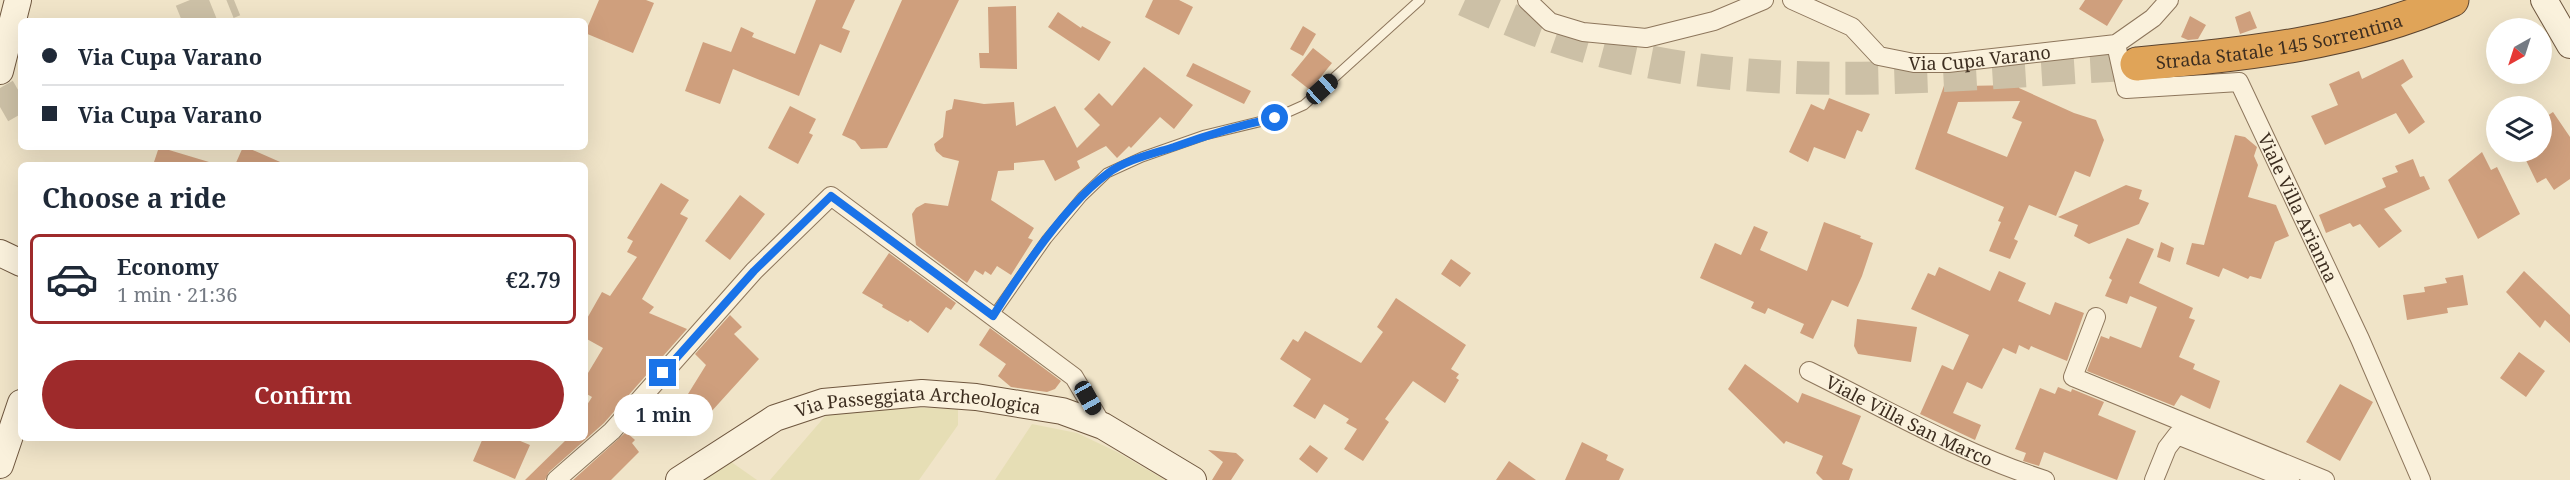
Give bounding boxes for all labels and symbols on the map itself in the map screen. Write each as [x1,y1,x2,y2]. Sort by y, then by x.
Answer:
street label: Strada Statale 145 Sorrentina [2155,8,2405,74]
north arrow [2486,18,2552,84]
street label: Via Cupa Varano [1909,39,2052,75]
car [1303,70,1341,108]
route start [1261,104,1288,131]
street label: Viale Villa Arianna [2253,129,2344,286]
route end [649,359,676,386]
street label: Viale Villa San Marco [1822,369,1996,472]
car [1071,378,1105,418]
street label: Via Passeggiata Archeologica [792,381,1043,423]
callout: 1 min [614,394,712,436]

